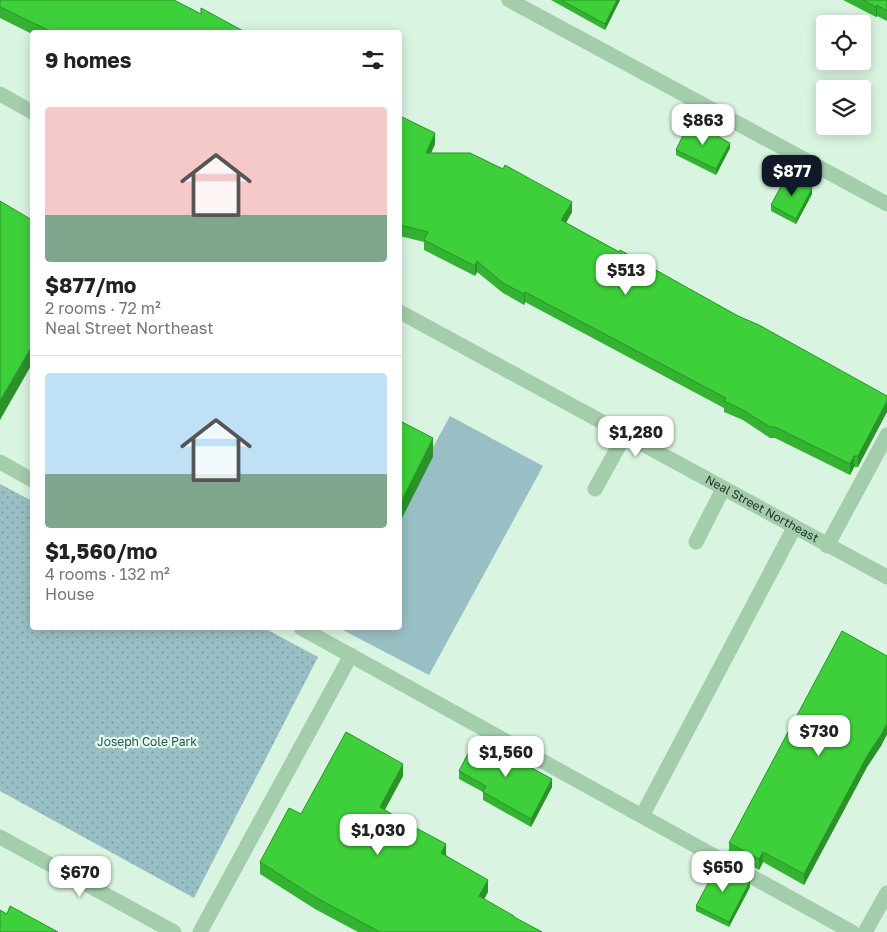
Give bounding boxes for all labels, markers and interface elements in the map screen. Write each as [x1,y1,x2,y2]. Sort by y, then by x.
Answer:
map controls [816,15,871,135]
button: locate [816,15,871,70]
icon: filters [359,46,387,74]
text: 9 homes [45,47,131,73]
button: layers [816,80,871,135]
pin: $863 [673,104,733,146]
text: $863 [683,110,723,130]
icon: home [171,140,261,230]
pin: $877 [762,154,822,197]
text: $877 [773,161,811,181]
pin: $513 [596,254,656,296]
text: $513 [607,260,645,280]
text: $877/mo [45,272,136,298]
text: 2 rooms · 72 m² [45,298,161,318]
text: Neal Street Northeast [45,318,214,338]
icon: home [171,405,261,495]
pin: $1,280 [595,416,677,458]
text: $1,280 [609,422,663,442]
street label: Neal Street Northeast [703,472,822,545]
text: $1,560/mo [45,538,157,564]
text: 4 rooms · 132 m² [45,564,170,584]
text: House [45,584,94,604]
pin: $730 [789,714,849,757]
text: $730 [799,721,839,741]
park label: Joseph Cole Park [97,734,197,749]
pin: $1,560 [465,736,547,778]
text: $1,560 [479,742,533,762]
pin: $1,030 [337,814,419,856]
text: $1,030 [351,820,405,840]
pin: $650 [693,850,753,893]
pin: $670 [50,856,110,898]
text: $650 [702,857,744,877]
text: $670 [60,862,100,882]

